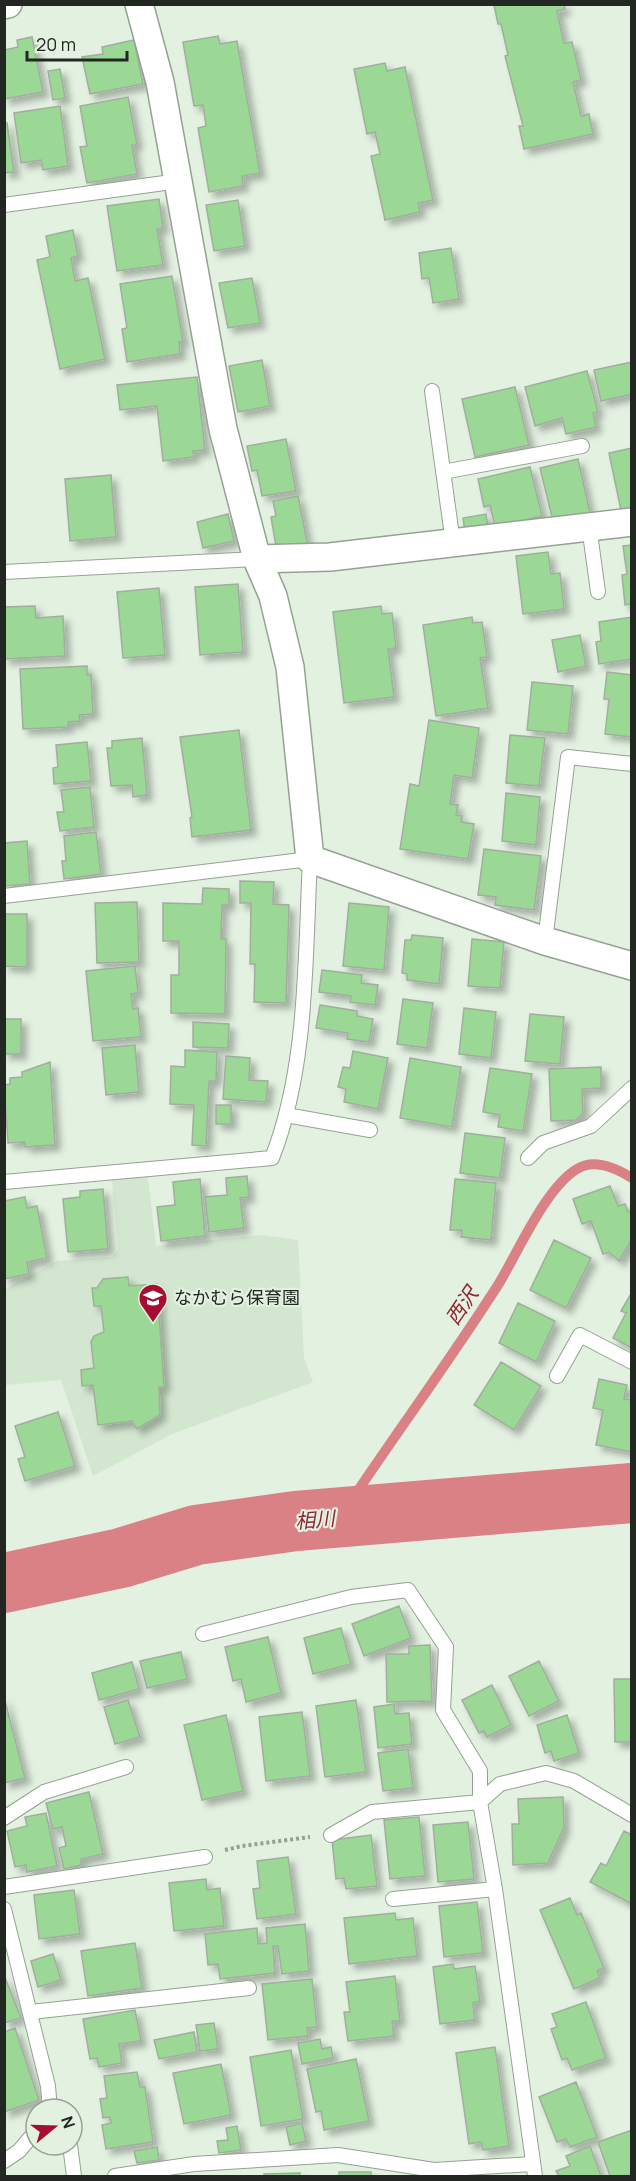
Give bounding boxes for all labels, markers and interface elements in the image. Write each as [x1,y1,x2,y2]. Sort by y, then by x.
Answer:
scale bar [27,24,128,62]
text: 20 m [36,32,76,56]
water label: 西沢 [439,1279,486,1330]
school or university icon: なかむら保育園 [137,1282,169,1324]
place label: なかむら保育園 [174,1285,300,1309]
water label: 相川 [294,1504,338,1535]
north arrow [24,2097,84,2157]
text: N [56,2113,80,2131]

